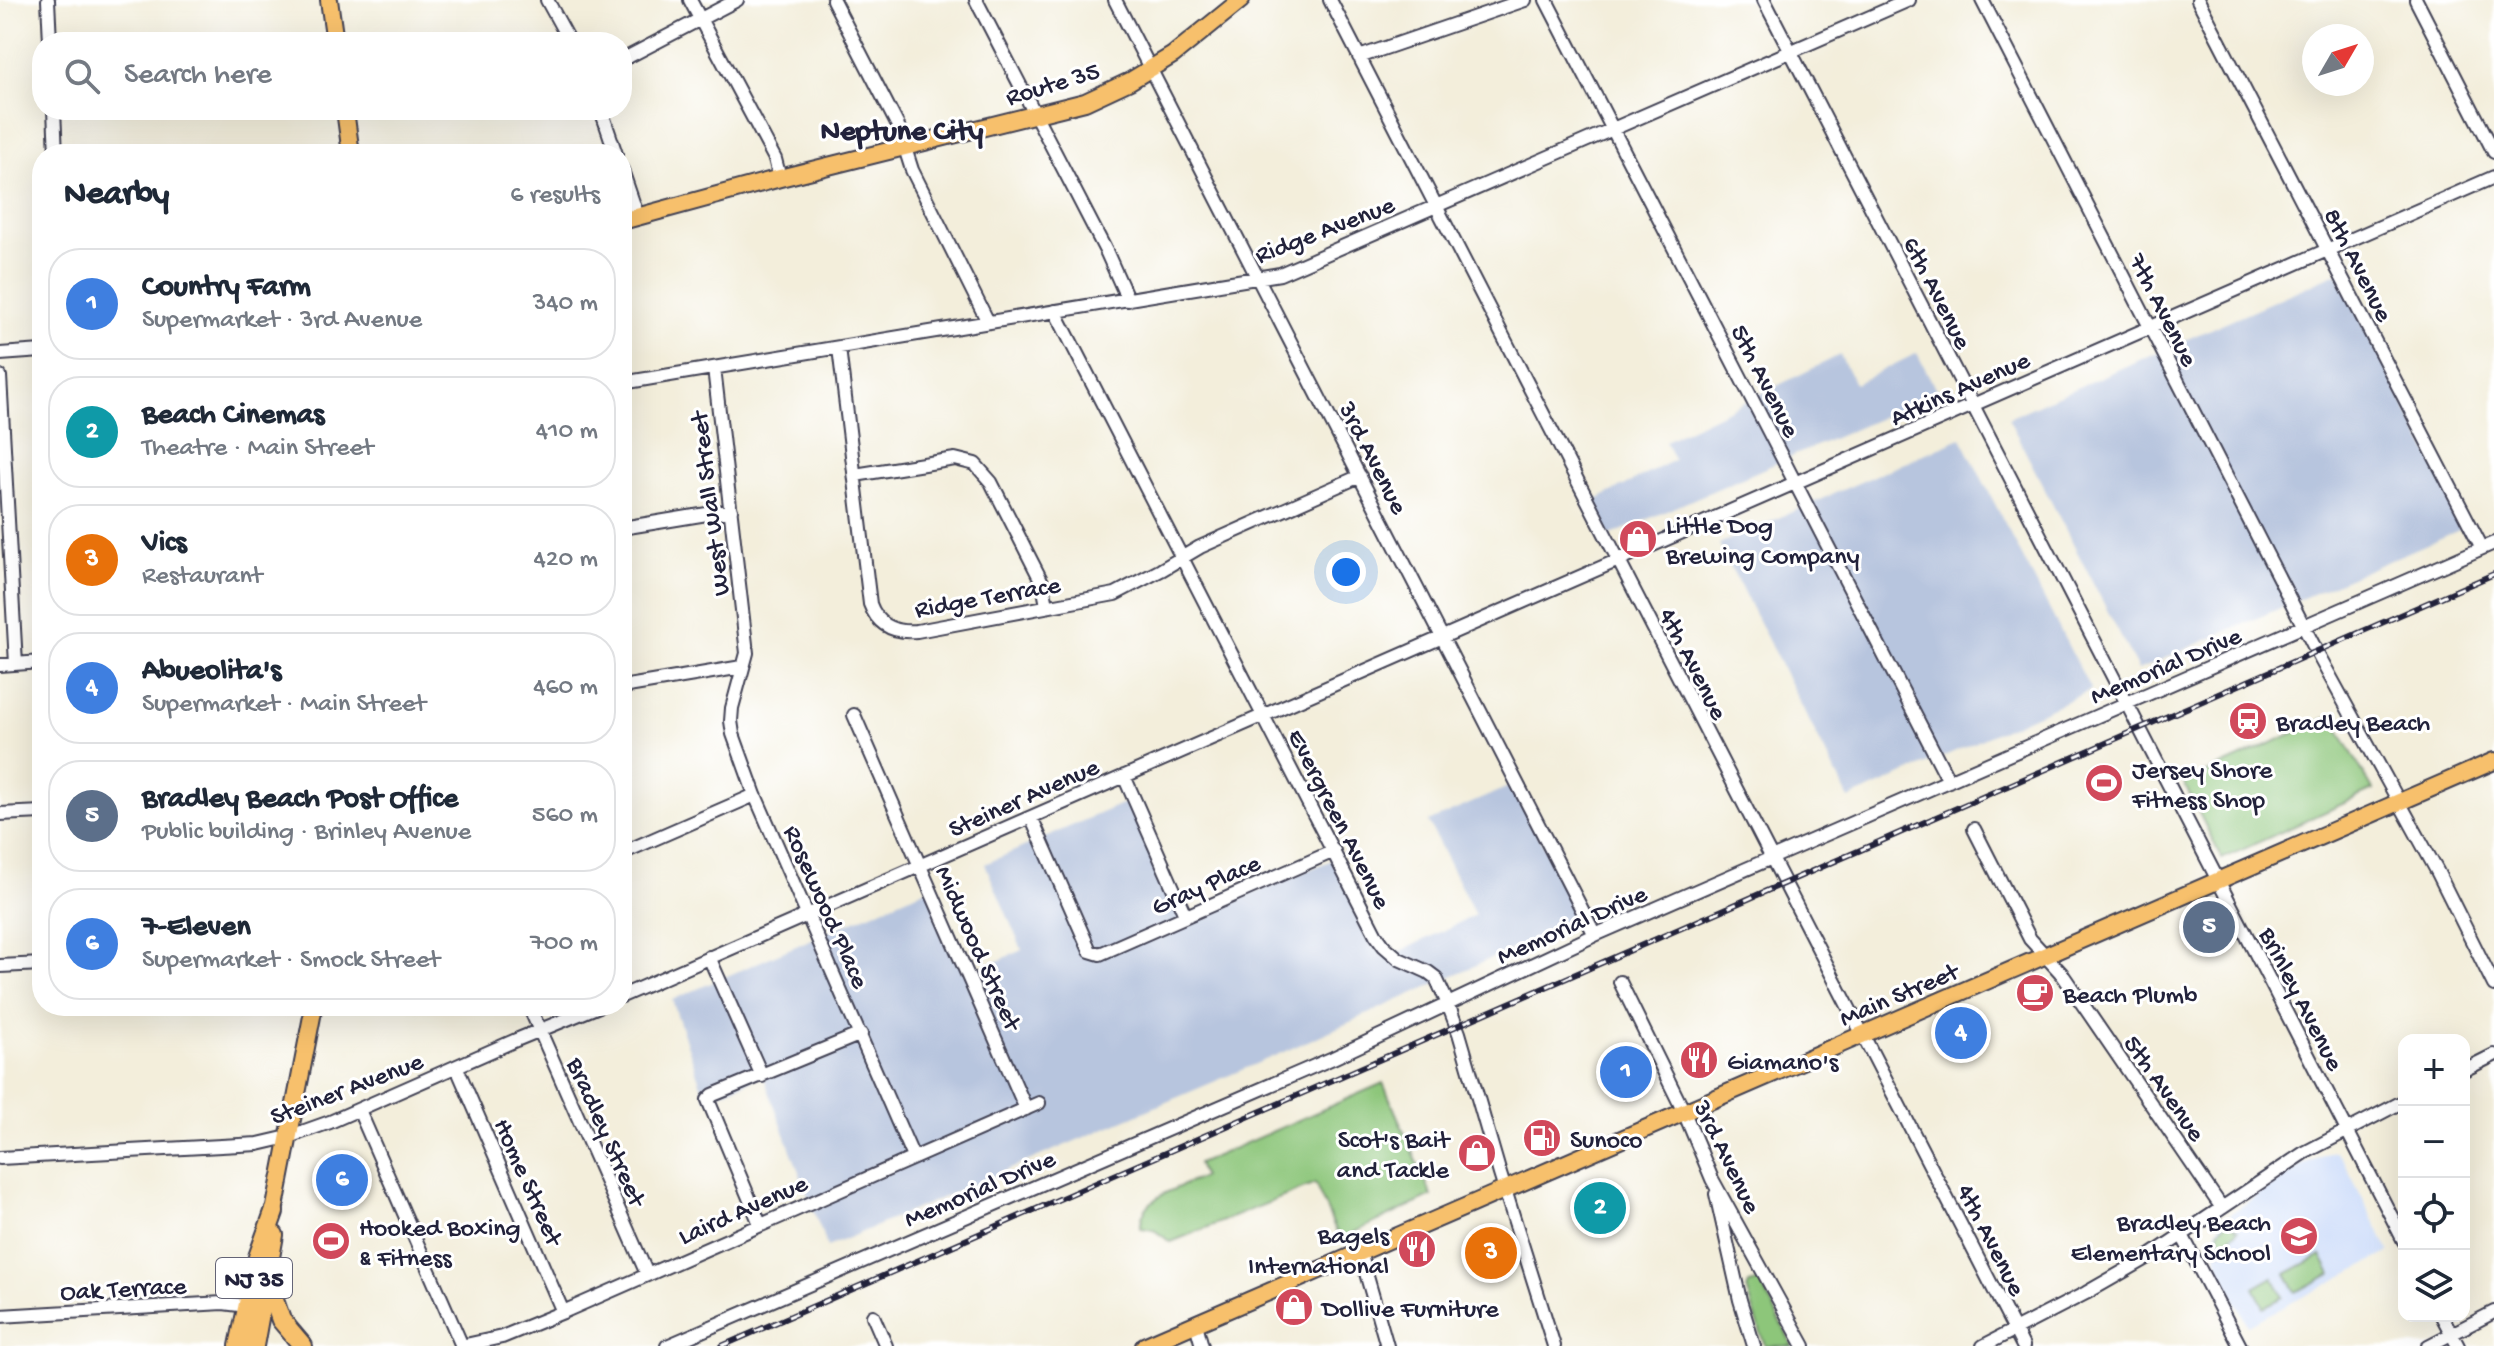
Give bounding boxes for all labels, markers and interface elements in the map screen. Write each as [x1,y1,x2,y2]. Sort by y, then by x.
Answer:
north arrow [2302,24,2374,96]
search box [32,32,632,120]
icon: search [60,54,104,98]
street label: Route 35 [1003,57,1104,115]
text: Search here [124,59,272,94]
district label: Neptune City [821,116,984,151]
text: Nearby [64,176,169,216]
text: 6 results [510,181,600,212]
street label: Ridge Avenue [1251,191,1400,273]
street label: 8th Avenue [2314,204,2398,328]
street label: 6th Avenue [1893,233,1977,356]
street label: 7th Avenue [2119,249,2203,373]
text: Country Farm [142,271,311,306]
text: 1 [87,289,97,320]
text: 340 m [533,289,598,320]
text: Supermarket · 3rd Avenue [142,306,422,337]
street label: 5th Avenue [1721,320,1805,444]
street label: Atkins Avenue [1886,346,2036,436]
street label: 3rd Avenue [1329,397,1413,521]
text: Beach Cinemas [142,399,324,434]
street label: West Wall Street [685,407,739,597]
text: 2 [86,417,98,448]
text: 410 m [536,417,598,448]
text: Theatre · Main Street [142,434,374,465]
place label: Little Dog Brewing Company [1665,513,1860,574]
shop icon: Little Dog Brewing Company [1617,518,1659,560]
text: Vics [142,527,186,562]
text: 3 [85,545,99,576]
text: 420 m [534,545,598,576]
your location [1326,552,1366,592]
text: Restaurant [142,562,262,593]
street label: Ridge Terrace [913,571,1064,627]
street label: 4th Avenue [1650,604,1733,727]
street label: Memorial Drive [2086,622,2248,714]
text: Abueolita's [142,655,281,690]
text: 4 [86,673,98,704]
text: 460 m [533,673,598,704]
text: Supermarket · Main Street [142,690,426,721]
station icon: Bradley Beach [2227,700,2269,742]
place label: Bradley Beach [2275,710,2430,741]
street label: Evergreen Avenue [1278,725,1396,916]
street label: Steiner Avenue [945,753,1105,847]
place label: Jersey Shore Fitness Shop [2131,757,2273,818]
sports icon: Jersey Shore Fitness Shop [2083,762,2125,804]
text: Bradley Beach Post Office [142,783,458,818]
text: 5 [85,801,99,832]
text: 560 m [532,801,598,832]
text: Public building · Brinley Avenue [142,818,471,849]
street label: Rosewood Place [774,821,874,995]
street label: Gray Place [1148,849,1267,925]
street label: Midwood Street [926,862,1027,1038]
street label: Memorial Drive [1493,880,1653,974]
pin: 5 [2183,897,2235,957]
text: 7-Eleven [142,911,251,946]
street label: Brinley Avenue [2249,922,2349,1077]
text: 6 [85,929,99,960]
text: 700 m [530,929,598,960]
text: Supermarket · Smock Street [142,946,440,977]
street label: Main Street [1836,957,1966,1036]
cafe icon: Beach Plumb [2014,972,2056,1014]
place label: Beach Plumb [2062,982,2198,1013]
pin: 4 [1935,1003,1987,1063]
street label: 5th Avenue [2114,1030,2211,1149]
map controls [2398,1034,2470,1322]
button: + [2398,1034,2470,1106]
restaurant icon: Giamano's [1678,1039,1720,1081]
pin: 1 [1600,1042,1652,1102]
street label: Steiner Avenue [267,1048,429,1135]
place label: Giamano's [1727,1049,1840,1080]
street label: Bradley Street [557,1053,651,1214]
street label: 3rd Avenue [1684,1095,1766,1220]
button: − [2398,1106,2470,1178]
street label: Home Street [484,1115,569,1253]
fuel station icon: Sunoco [1521,1117,1563,1159]
place label: Scot's Bait and Tackle [1337,1127,1451,1188]
place label: Sunoco [1570,1127,1642,1158]
shop icon: Scot's Bait and Tackle [1456,1132,1498,1174]
street label: Memorial Drive [900,1145,1062,1237]
pin: 6 [316,1150,368,1210]
street label: Laird Avenue [674,1170,814,1254]
pin: 2 [1574,1178,1626,1238]
button: locate [2398,1178,2470,1250]
street label: 4th Avenue [1948,1180,2031,1303]
place label: Bradley Beach Elementary School [2071,1210,2271,1271]
place label: Hooked Boxing & Fitness [359,1215,520,1276]
school or university icon: Bradley Beach Elementary School [2278,1215,2320,1257]
sports icon: Hooked Boxing & Fitness [310,1220,352,1262]
place label: Bagels International [1248,1223,1390,1284]
pin: 3 [1465,1223,1517,1283]
restaurant icon: Bagels International [1396,1228,1438,1270]
button: layers [2398,1250,2470,1322]
road number: NJ 35 [216,1258,292,1298]
street label: Oak Terrace [59,1273,188,1310]
shop icon: Dollive Furniture [1273,1286,1315,1328]
place label: Dollive Furniture [1320,1296,1499,1327]

